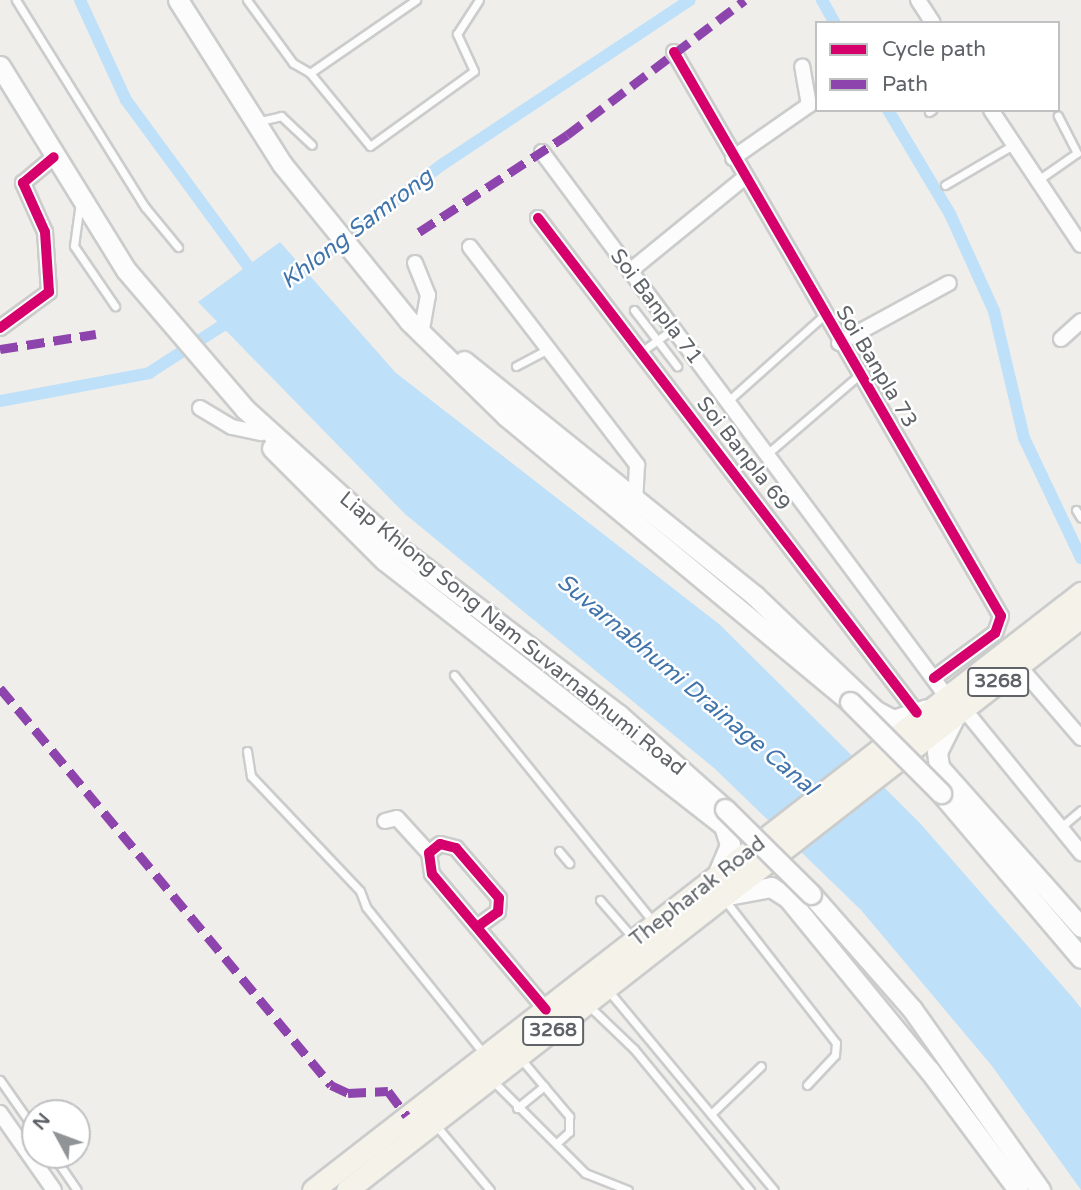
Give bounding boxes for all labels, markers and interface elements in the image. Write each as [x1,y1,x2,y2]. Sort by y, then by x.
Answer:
legend [815,21,1060,112]
text: Cycle path [882,37,986,62]
text: Path [882,72,928,97]
water label: Khlong Samrong [276,163,438,295]
street label: Soi Banpla 71 [605,244,707,370]
street label: Soi Banpla 73 [830,302,922,432]
street label: Soi Banpla 69 [691,392,795,516]
street label: Liap Khlong Song Nam Suvarnabhumi Road [334,487,690,781]
water label: Suvarnabhumi Drainage Canal [552,568,822,802]
road number: 3268 [967,666,1030,698]
street label: Thepharak Road [625,831,771,953]
road number: 3268 [522,1015,584,1046]
north arrow [21,1099,91,1169]
text: N [28,1109,55,1135]

